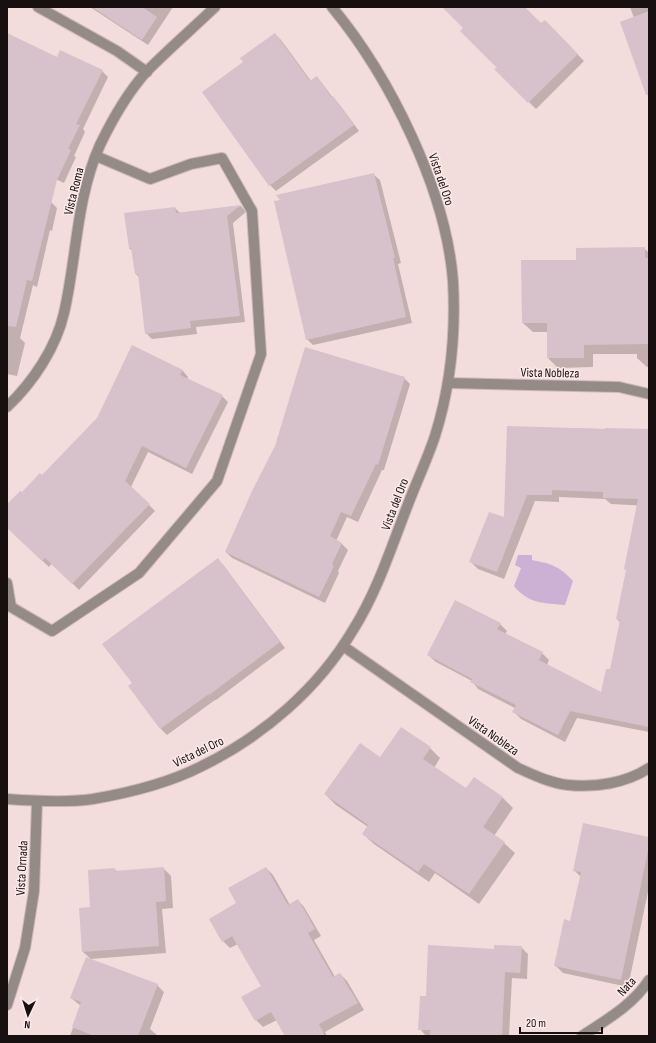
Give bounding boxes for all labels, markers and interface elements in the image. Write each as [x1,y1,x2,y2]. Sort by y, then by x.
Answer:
street label: Vista del Oro [425,151,457,208]
street label: Vista Roma [60,166,88,217]
street label: Vista Nobleza [521,364,579,382]
street label: Vista del Oro [378,476,412,533]
street label: Vista Nobleza [465,712,522,759]
street label: Vista del Oro [170,733,226,771]
street label: Vista Ornada [13,840,31,896]
street label: Nata [614,974,640,1000]
north arrow [8,995,48,1035]
scale bar [520,1009,602,1035]
text: 20 m [526,1016,546,1031]
text: N [24,1018,31,1031]

